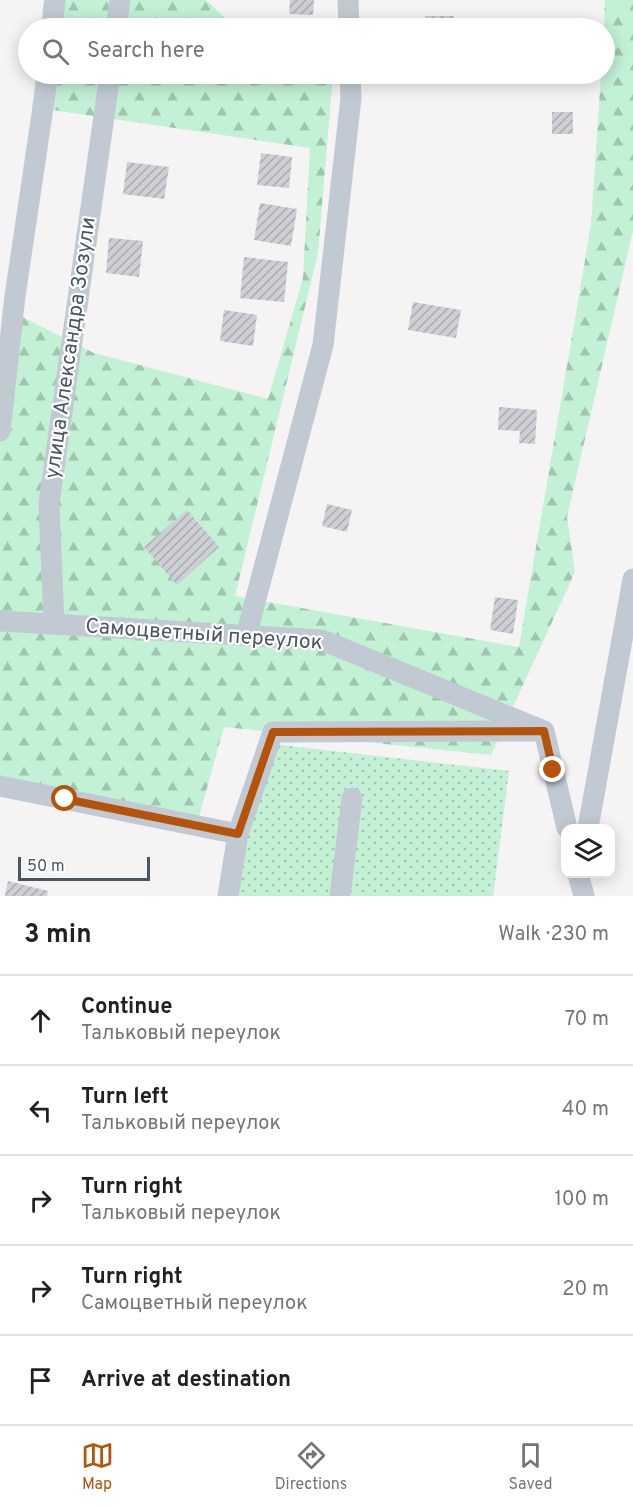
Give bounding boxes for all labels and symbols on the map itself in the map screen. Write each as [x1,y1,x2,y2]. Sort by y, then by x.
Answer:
street label: улица Александра Зозули [39,215,103,481]
street label: Самоцветный переулок [84,613,324,657]
route end [539,756,565,782]
route start [51,785,77,811]
scale bar [18,854,150,882]

